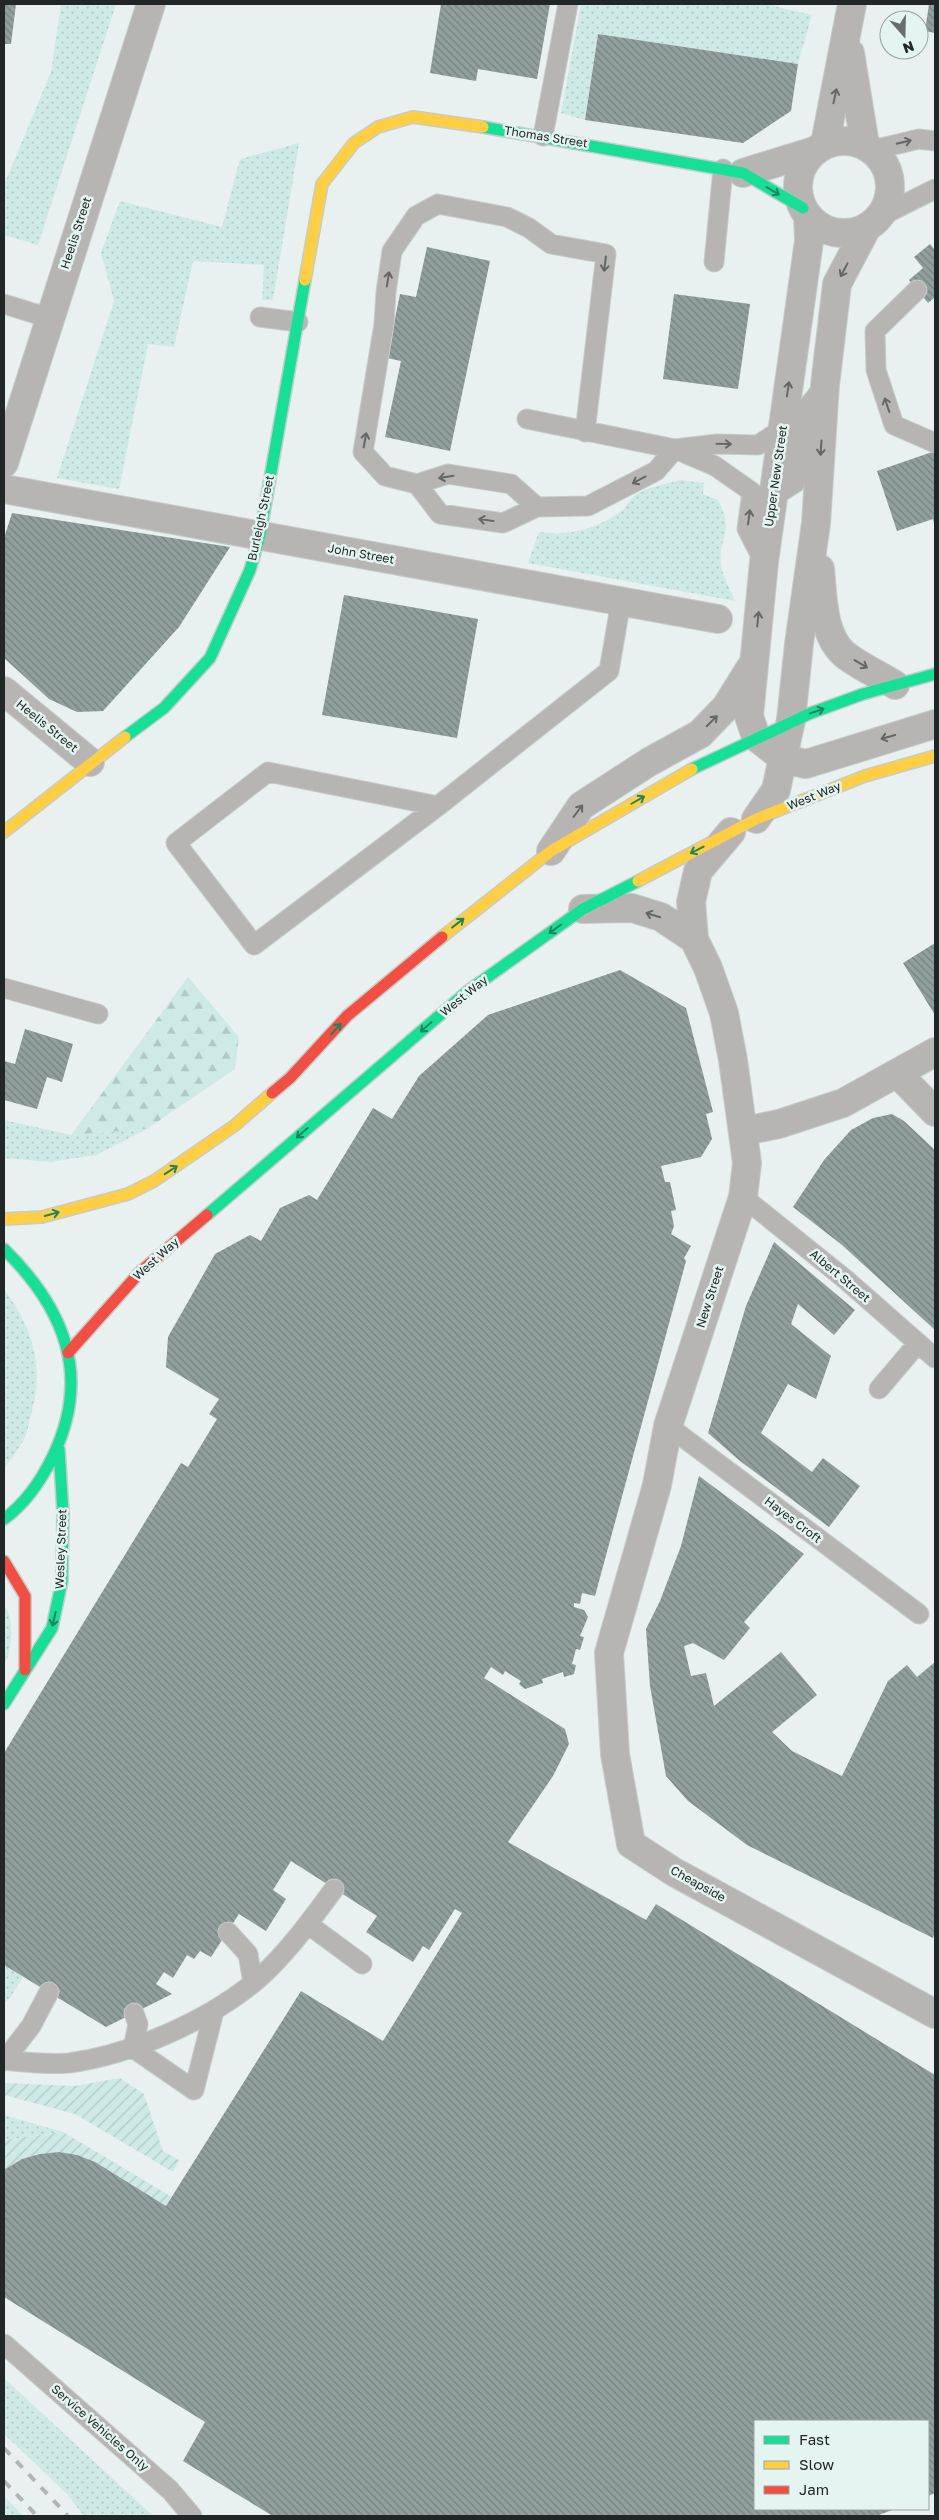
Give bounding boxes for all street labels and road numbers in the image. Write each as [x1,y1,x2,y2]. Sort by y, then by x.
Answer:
street label: Thomas Street [503,123,589,151]
street label: Heelis Street [57,195,94,271]
street label: Upper New Street [761,424,790,528]
street label: Burleigh Street [244,474,277,562]
street label: John Street [327,540,396,567]
street label: Heelis Street [13,696,81,755]
street label: West Way [785,778,843,813]
street label: West Way [437,972,491,1019]
street label: West Way [130,1234,182,1283]
street label: Albert Street [807,1246,874,1305]
street label: New Street [692,1264,727,1330]
street label: Hayes Croft [762,1493,825,1546]
street label: Wesley Street [52,1509,69,1589]
street label: Cheapside [668,1862,728,1905]
street label: Service Vehicles Only [49,2381,152,2474]

